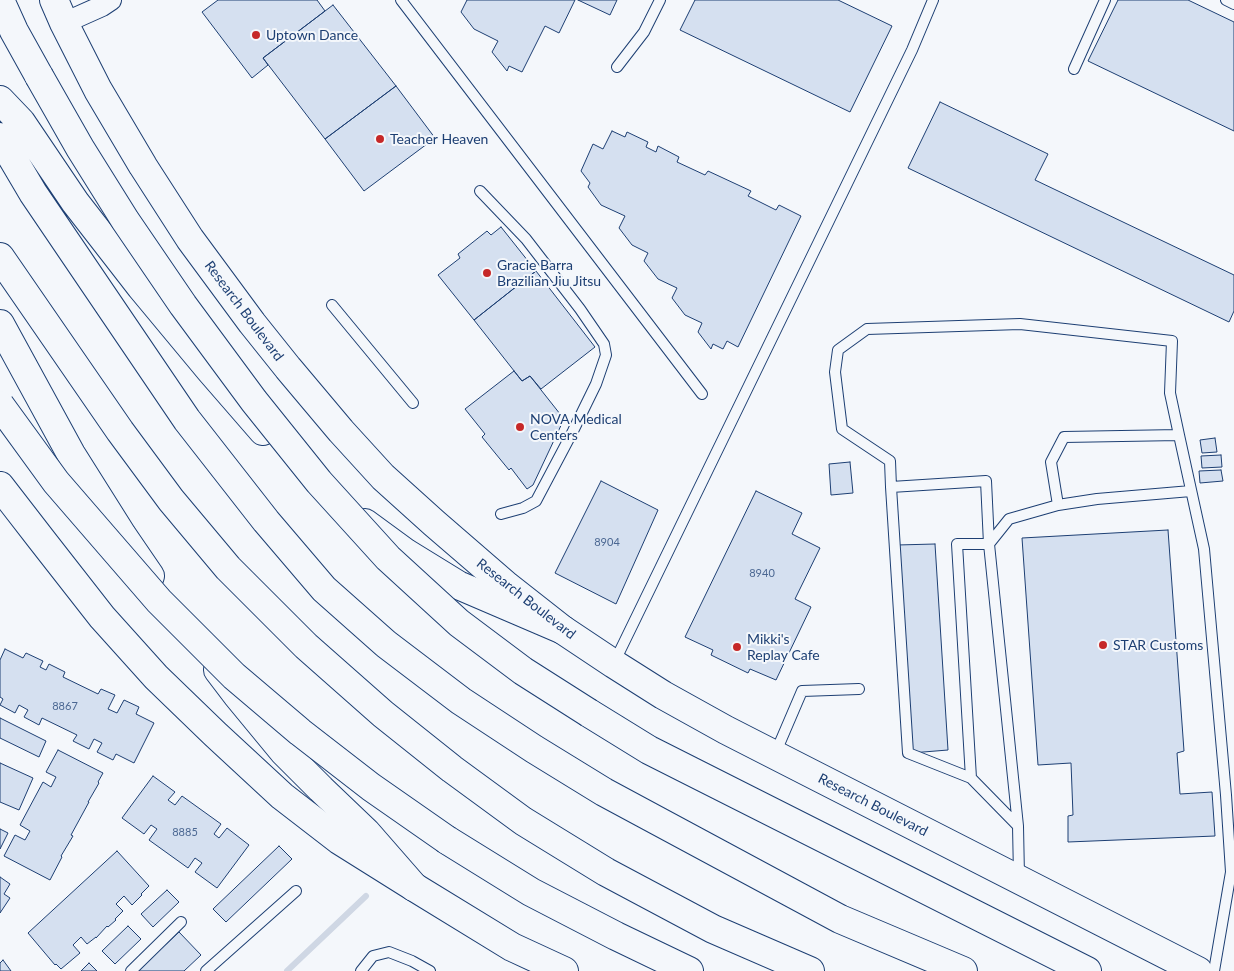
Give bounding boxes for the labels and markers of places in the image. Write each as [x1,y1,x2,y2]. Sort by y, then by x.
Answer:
place label: Uptown Dance [266,27,358,43]
marker: Uptown Dance [250,29,262,41]
place label: Teacher Heaven [390,131,488,147]
marker: Teacher Heaven [374,133,386,145]
place label: Gracie Barra Brazilian Jiu Jitsu [497,257,601,290]
marker: Gracie Barra Brazilian Jiu Jitsu [481,267,493,279]
place label: NOVA Medical Centers [530,411,622,444]
marker: NOVA Medical Centers [514,421,526,433]
place label: Mikki's Replay Cafe [747,631,820,664]
place label: STAR Customs [1113,637,1203,653]
marker: STAR Customs [1097,639,1109,651]
marker: Mikki's Replay Cafe [731,641,743,653]

